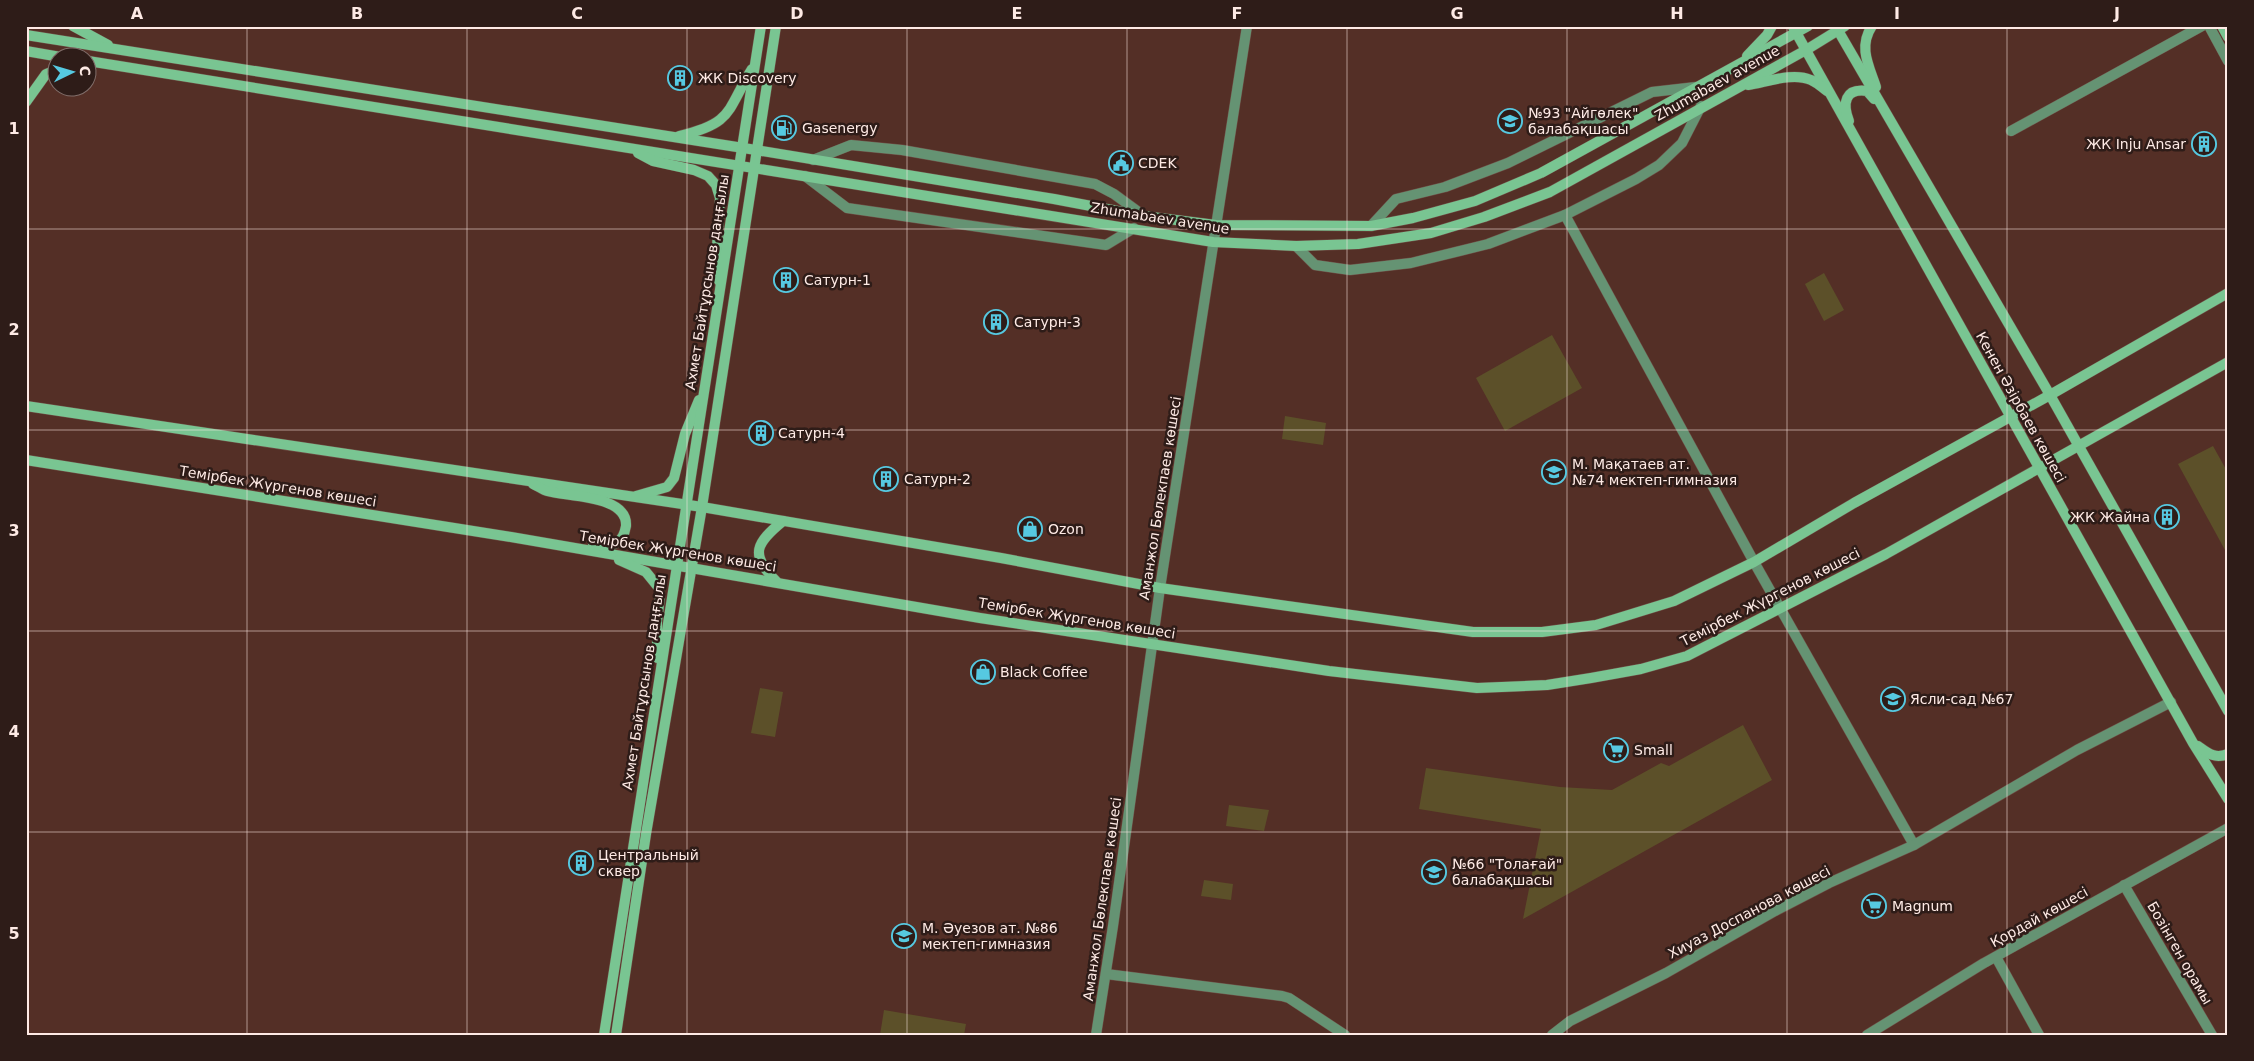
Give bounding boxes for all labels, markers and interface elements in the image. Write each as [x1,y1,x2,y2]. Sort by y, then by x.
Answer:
text: A [131,4,144,23]
text: B [351,4,363,23]
text: C [571,4,583,23]
text: D [790,4,804,23]
text: E [1012,4,1022,23]
text: F [1232,4,1242,23]
text: G [1450,4,1464,23]
text: H [1670,4,1684,23]
text: I [1894,4,1900,23]
text: J [2113,4,2120,23]
street label: Zhumabaev avenue [1652,42,1782,124]
north arrow [48,48,98,98]
text: С [77,65,93,77]
building icon: ЖК Discovery [667,65,693,91]
place label: ЖК Discovery [698,70,797,86]
place label: №93 "Айгөлек" балабақшасы [1528,105,1638,137]
school or university icon: №93 "Айгөлек" балабақшасы [1497,108,1523,134]
fuel station icon: Gasenergy [771,115,797,141]
text: 1 [8,119,20,138]
place label: Gasenergy [802,120,878,136]
building icon: ЖК Inju Ansar [2191,131,2217,157]
place label: ЖК Inju Ansar [2086,136,2186,152]
public building icon: CDEK [1108,150,1134,176]
place label: CDEK [1138,155,1177,171]
street label: Ахмет Байтұрсынов даңғылы [682,173,732,391]
street label: Zhumabaev avenue [1090,199,1230,237]
building icon: Сатурн-1 [773,267,799,293]
place label: Сатурн-1 [804,272,871,288]
building icon: Сатурн-3 [983,309,1009,335]
place label: Сатурн-3 [1014,314,1081,330]
text: 2 [8,320,20,339]
street label: Кенен Әзірбаев көшесі [1973,329,2069,485]
street label: Аманжол Бөлекпаев көшесі [1136,395,1184,601]
building icon: Сатурн-4 [748,420,774,446]
place label: Сатурн-4 [778,425,845,441]
place label: М. Мақатаев ат. №74 мектеп-гимназия [1572,456,1737,488]
school or university icon: М. Мақатаев ат. №74 мектеп-гимназия [1541,459,1567,485]
street label: Темірбек Жүргенов көшесі [177,462,378,509]
building icon: Сатурн-2 [873,466,899,492]
place label: Сатурн-2 [904,471,971,487]
building icon: ЖК Жайна [2154,504,2180,530]
place label: ЖК Жайна [2070,509,2150,525]
shop icon: Ozon [1017,516,1043,542]
text: 3 [8,521,20,540]
place label: Ozon [1048,521,1084,537]
street label: Темірбек Жүргенов көшесі [577,527,778,574]
street label: Темірбек Жүргенов көшесі [1677,545,1862,650]
street label: Ахмет Байтұрсынов даңғылы [619,573,669,791]
street label: Темірбек Жүргенов көшесі [976,594,1177,641]
shop icon: Black Coffee [970,659,996,685]
place label: Black Coffee [1000,664,1088,680]
school or university icon: Ясли-сад №67 [1880,686,1906,712]
place label: Ясли-сад №67 [1910,691,2013,707]
text: 4 [8,722,20,741]
supermarket icon: Small [1603,737,1629,763]
place label: Small [1634,742,1673,758]
street label: Аманжол Бөлекпаев көшесі [1080,796,1124,1002]
place label: Центральный сквер [598,847,699,879]
building icon: Центральный сквер [568,850,594,876]
place label: №66 "Толағай" балабақшасы [1452,856,1562,888]
school or university icon: №66 "Толағай" балабақшасы [1421,859,1447,885]
street label: Хиуаз Доспанова көшесі [1665,862,1833,962]
street label: Қордай көшесі [1987,884,2091,950]
supermarket icon: Magnum [1861,893,1887,919]
place label: Magnum [1892,898,1953,914]
street label: Бозінген орамы [2144,899,2216,1007]
place label: М. Әуезов ат. №86 мектеп-гимназия [922,920,1058,952]
school or university icon: М. Әуезов ат. №86 мектеп-гимназия [891,923,917,949]
text: 5 [8,924,20,943]

